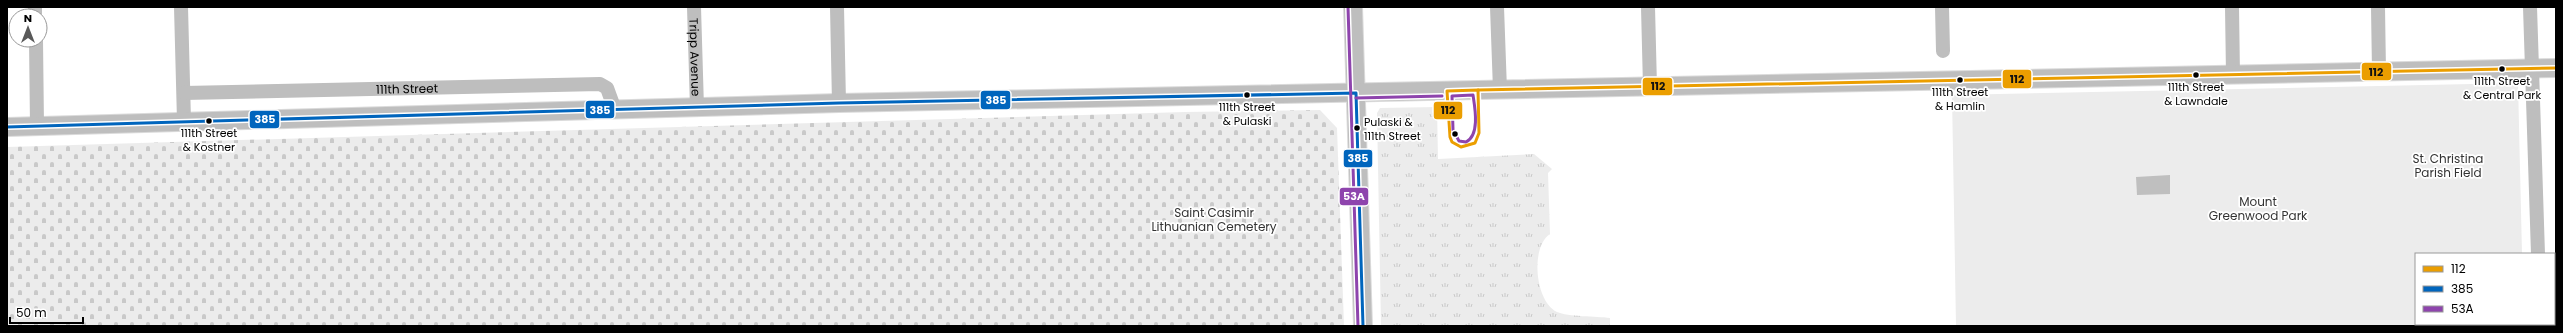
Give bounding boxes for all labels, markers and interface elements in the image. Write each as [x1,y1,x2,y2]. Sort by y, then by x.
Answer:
north arrow [8,8,48,48]
text: N [24,10,32,26]
street label: Tripp Avenue [686,17,705,96]
line badge: 112 [2361,62,2392,81]
text: 112 [2369,64,2383,80]
marker: 111th Street & Central Park [2497,64,2507,74]
line badge: 112 [2002,69,2032,89]
marker: 111th Street & Lawndale [2191,70,2201,80]
text: 112 [2010,71,2024,87]
place label: 111th Street & Central Park [2463,73,2541,103]
marker: 111th Street & Hamlin [1955,75,1965,85]
line badge: 112 [1642,77,1673,96]
text: 112 [1651,78,1665,94]
street label: 111th Street [376,79,438,97]
place label: 111th Street & Lawndale [2164,79,2228,109]
place label: 111th Street & Hamlin [1932,84,1988,114]
line badge: 385 [980,90,1011,110]
marker: 111th Street & Pulaski [1242,90,1252,100]
text: 385 [986,92,1006,108]
place label: 111th Street & Pulaski [1219,99,1275,129]
line badge: 385 [585,100,615,119]
line badge: 112 [1433,101,1463,120]
text: 385 [590,102,610,118]
text: 112 [1441,102,1455,118]
line badge: 385 [249,110,280,129]
text: 385 [255,111,275,127]
place label: Pulaski & 111th Street [1364,114,1421,144]
marker: 111th Street & Kostner [204,116,214,126]
marker: Pulaski & 111th Street [1352,123,1362,133]
place label: 111th Street & Kostner [181,125,237,155]
unlabelled marker [1450,129,1460,139]
line badge: 385 [1343,149,1373,168]
text: 385 [1348,150,1368,166]
park label: St. Christina Parish Field [2413,150,2483,181]
line badge: 53A [1339,187,1369,206]
text: 53A [1343,188,1365,204]
park label: Mount Greenwood Park [2209,193,2308,224]
park label: Saint Casimir Lithuanian Cemetery [1151,204,1277,235]
legend [2415,253,2555,325]
text: 112 [2451,260,2466,277]
text: 385 [2451,280,2473,297]
scale bar [10,299,83,325]
text: 53A [2451,300,2474,317]
text: 50 m [16,304,47,321]

